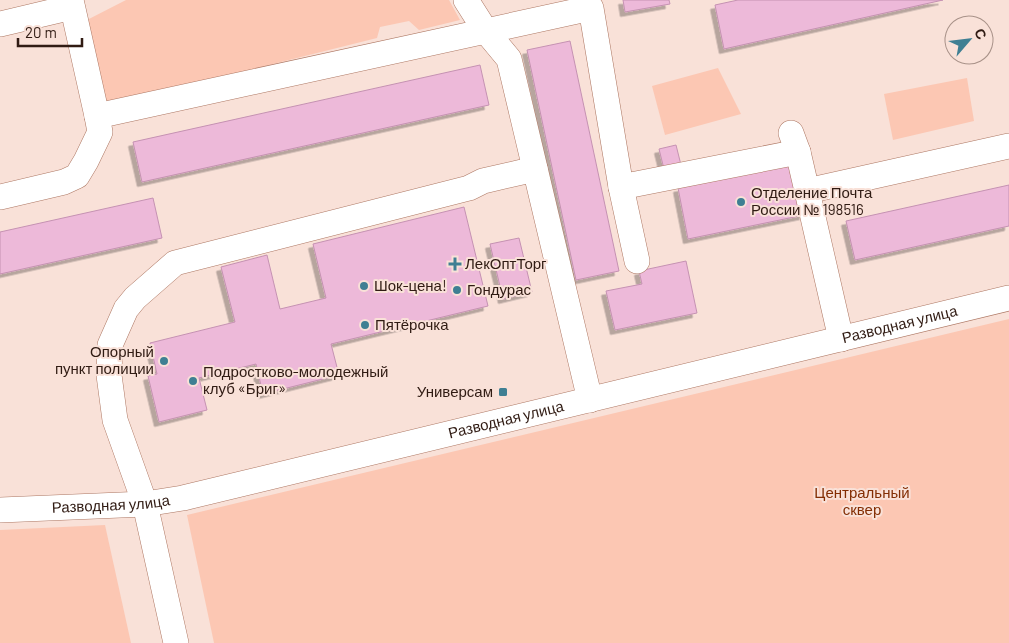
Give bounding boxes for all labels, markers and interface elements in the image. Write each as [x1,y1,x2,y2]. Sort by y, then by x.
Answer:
scale bar [18,15,81,47]
north arrow [944,15,994,65]
text: 20 m [25,23,57,41]
text: С [971,25,991,42]
place label: Отделение Почта России № 198516 [751,183,873,218]
marker: Отделение Почта России № 198516 [735,196,747,208]
place label: ЛекОптТорг [465,254,547,272]
marker: ЛекОптТорг [449,258,461,270]
place label: Шок-цена! [374,276,447,294]
marker: Шок-цена! [358,280,370,292]
place label: Гондурас [467,280,532,298]
marker: Гондурас [451,284,463,296]
street label: Разводная улица [840,301,960,346]
place label: Пятёрочка [375,315,449,333]
marker: Пятёрочка [359,319,371,331]
place label: Опорный пункт полиции [55,342,154,377]
marker: Опорный пункт полиции [158,355,170,367]
place label: Подростково-молодежный клуб «Бриг» [203,362,388,397]
marker: Подростково-молодежный клуб «Бриг» [187,375,199,387]
place label: Универсам [417,382,493,400]
marker: Универсам [497,386,509,398]
street label: Разводная улица [446,396,566,441]
park label: Центральный сквер [814,483,910,518]
street label: Разводная улица [51,490,172,516]

